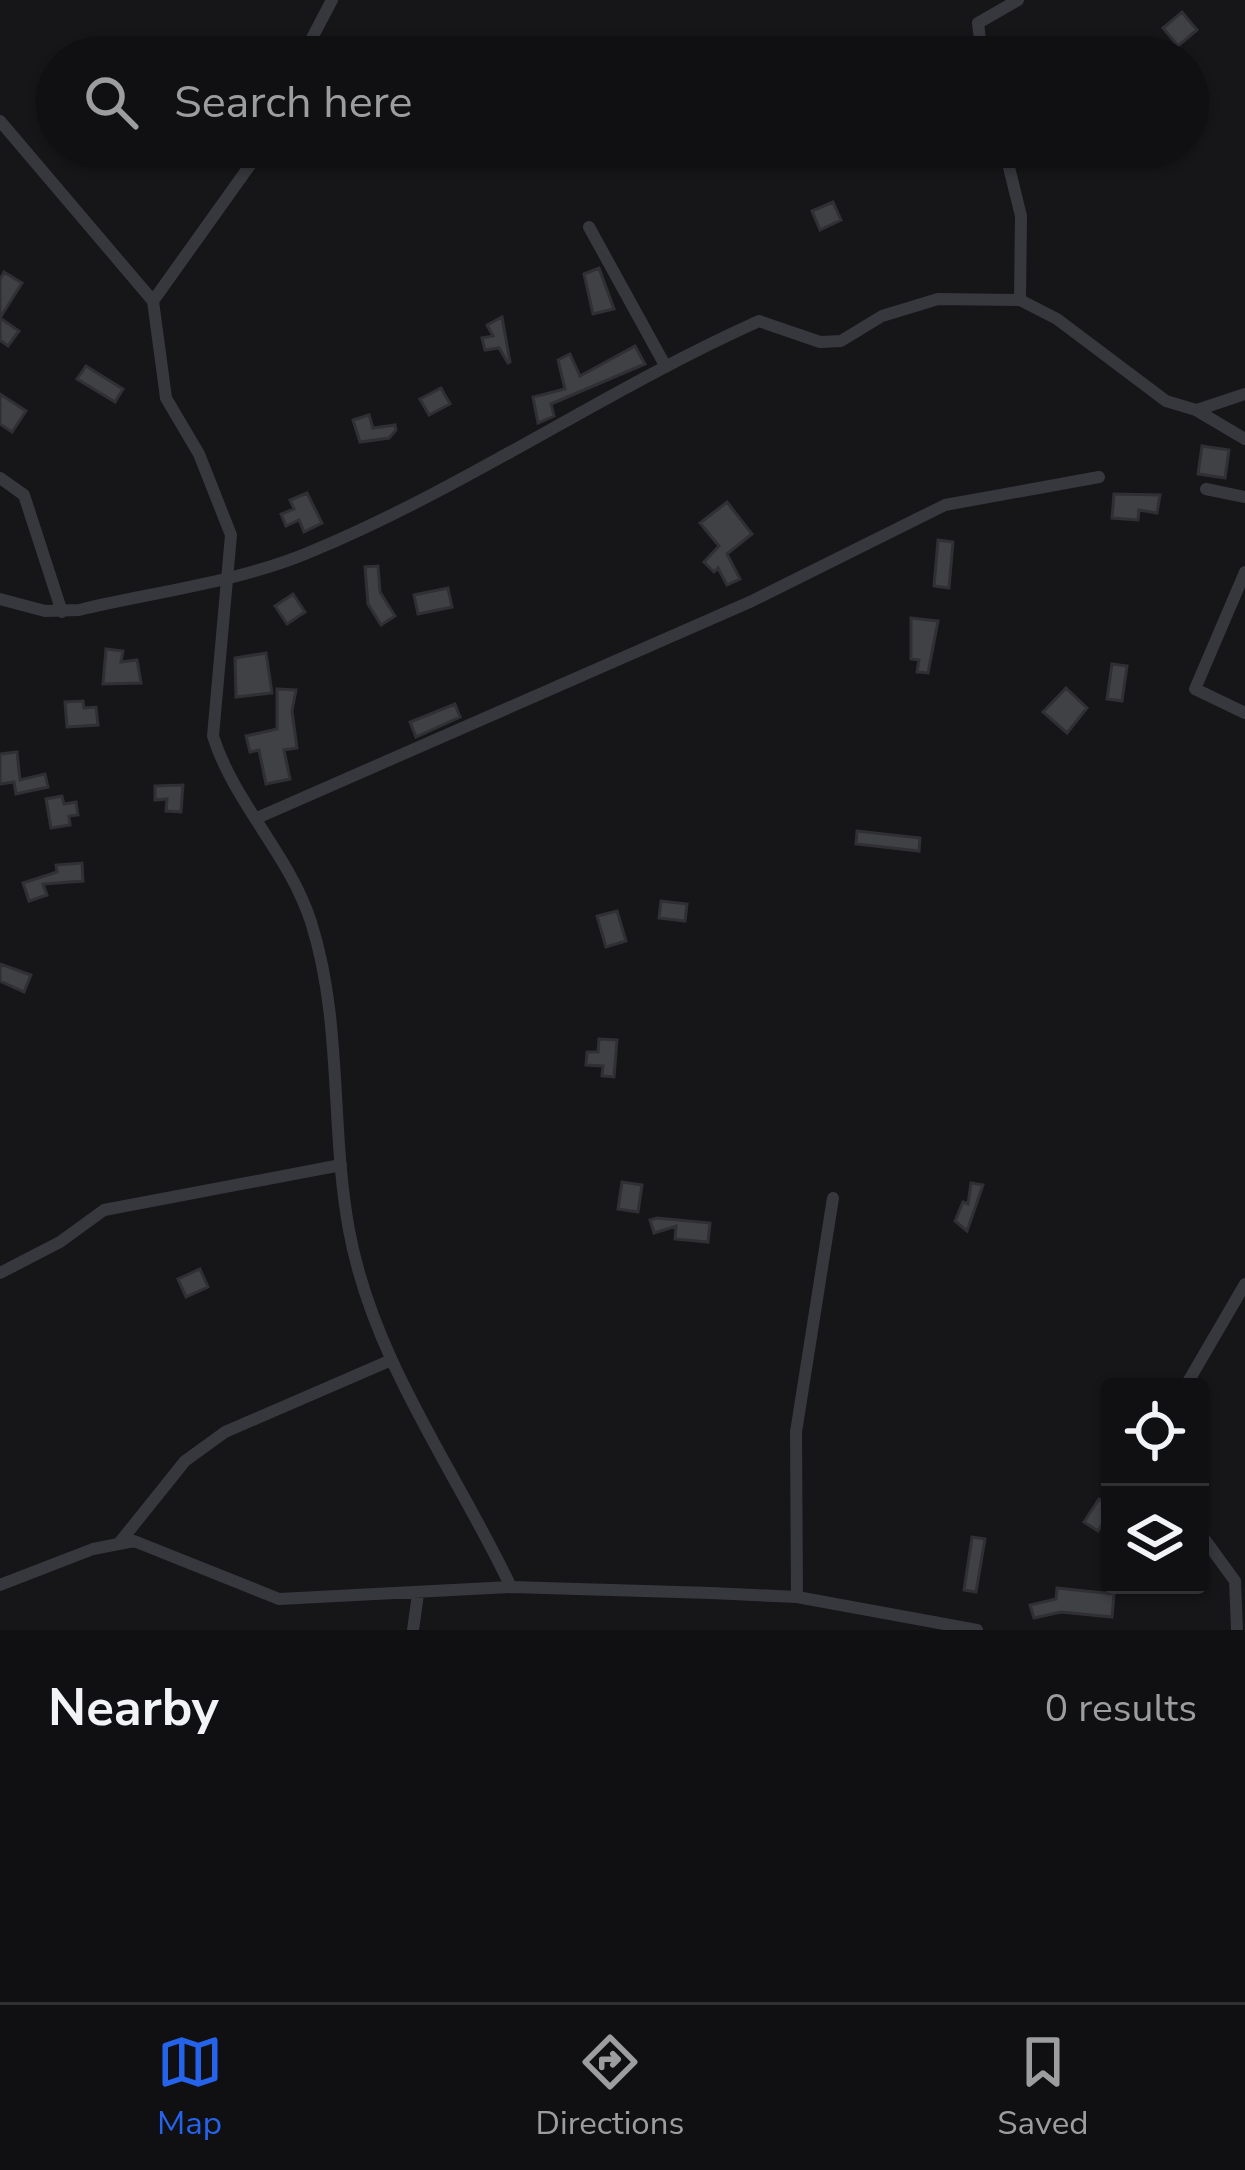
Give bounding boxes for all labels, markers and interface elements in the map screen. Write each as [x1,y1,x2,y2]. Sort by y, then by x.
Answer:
search box [36,36,1209,168]
icon: search [78,69,144,135]
text: Search here [174,72,413,133]
map controls [1101,1378,1209,1594]
button: locate [1101,1378,1209,1486]
button: layers [1101,1486,1209,1594]
text: Nearby [48,1673,219,1743]
text: 0 results [1045,1682,1197,1735]
tab: Map [157,2029,223,2146]
tab: Directions [536,2029,684,2146]
tab: Saved [997,2029,1088,2146]

